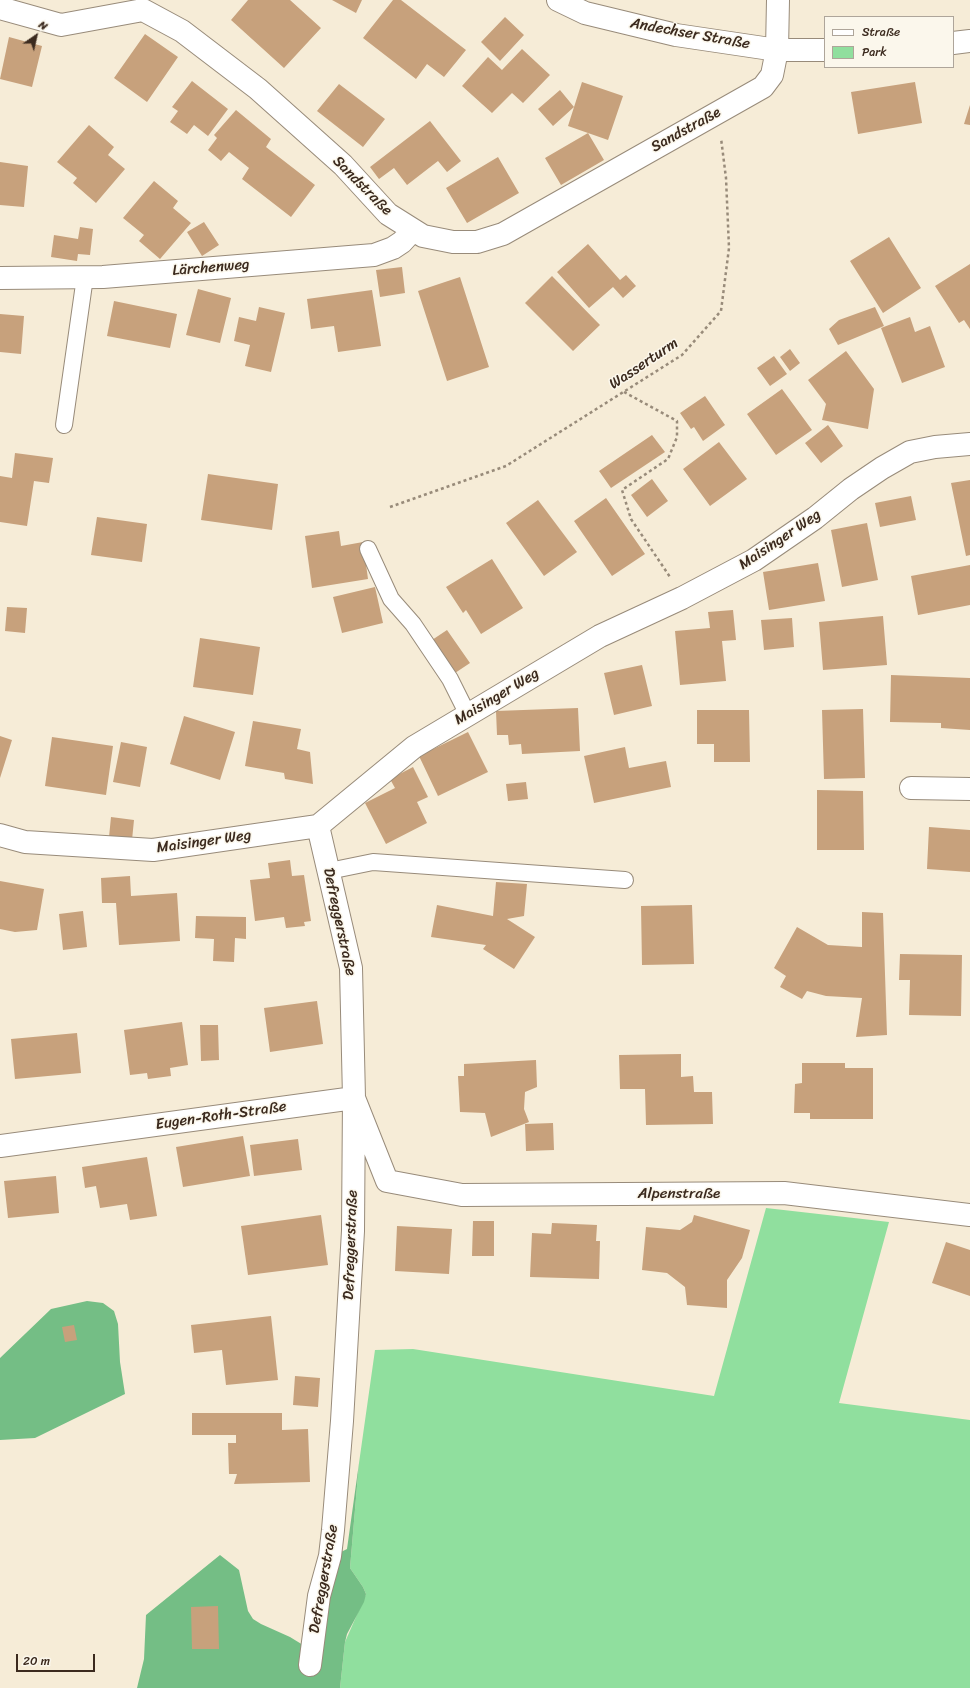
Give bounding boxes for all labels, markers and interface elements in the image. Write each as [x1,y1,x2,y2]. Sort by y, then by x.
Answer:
street label: Andechser Straße [629,15,751,53]
north arrow [16,16,56,56]
text: N [35,16,51,36]
legend [824,16,954,68]
text: Straße [862,21,900,43]
text: Park [862,41,887,63]
street label: Sandstraße [648,103,724,157]
street label: Sandstraße [328,152,396,220]
street label: Lärchenweg [172,256,250,280]
street label: Wasserturm [606,334,682,394]
street label: Maisinger Weg [735,506,825,574]
street label: Maisinger Weg [452,665,542,729]
street label: Maisinger Weg [156,826,252,858]
street label: Defreggerstraße [319,866,359,978]
street label: Eugen-Roth-Straße [154,1098,288,1134]
street label: Alpenstraße [638,1185,720,1203]
street label: Defreggerstraße [340,1190,362,1300]
street label: Defreggerstraße [306,1523,342,1635]
scale bar [18,1646,97,1672]
text: 20 m [23,1650,50,1672]

